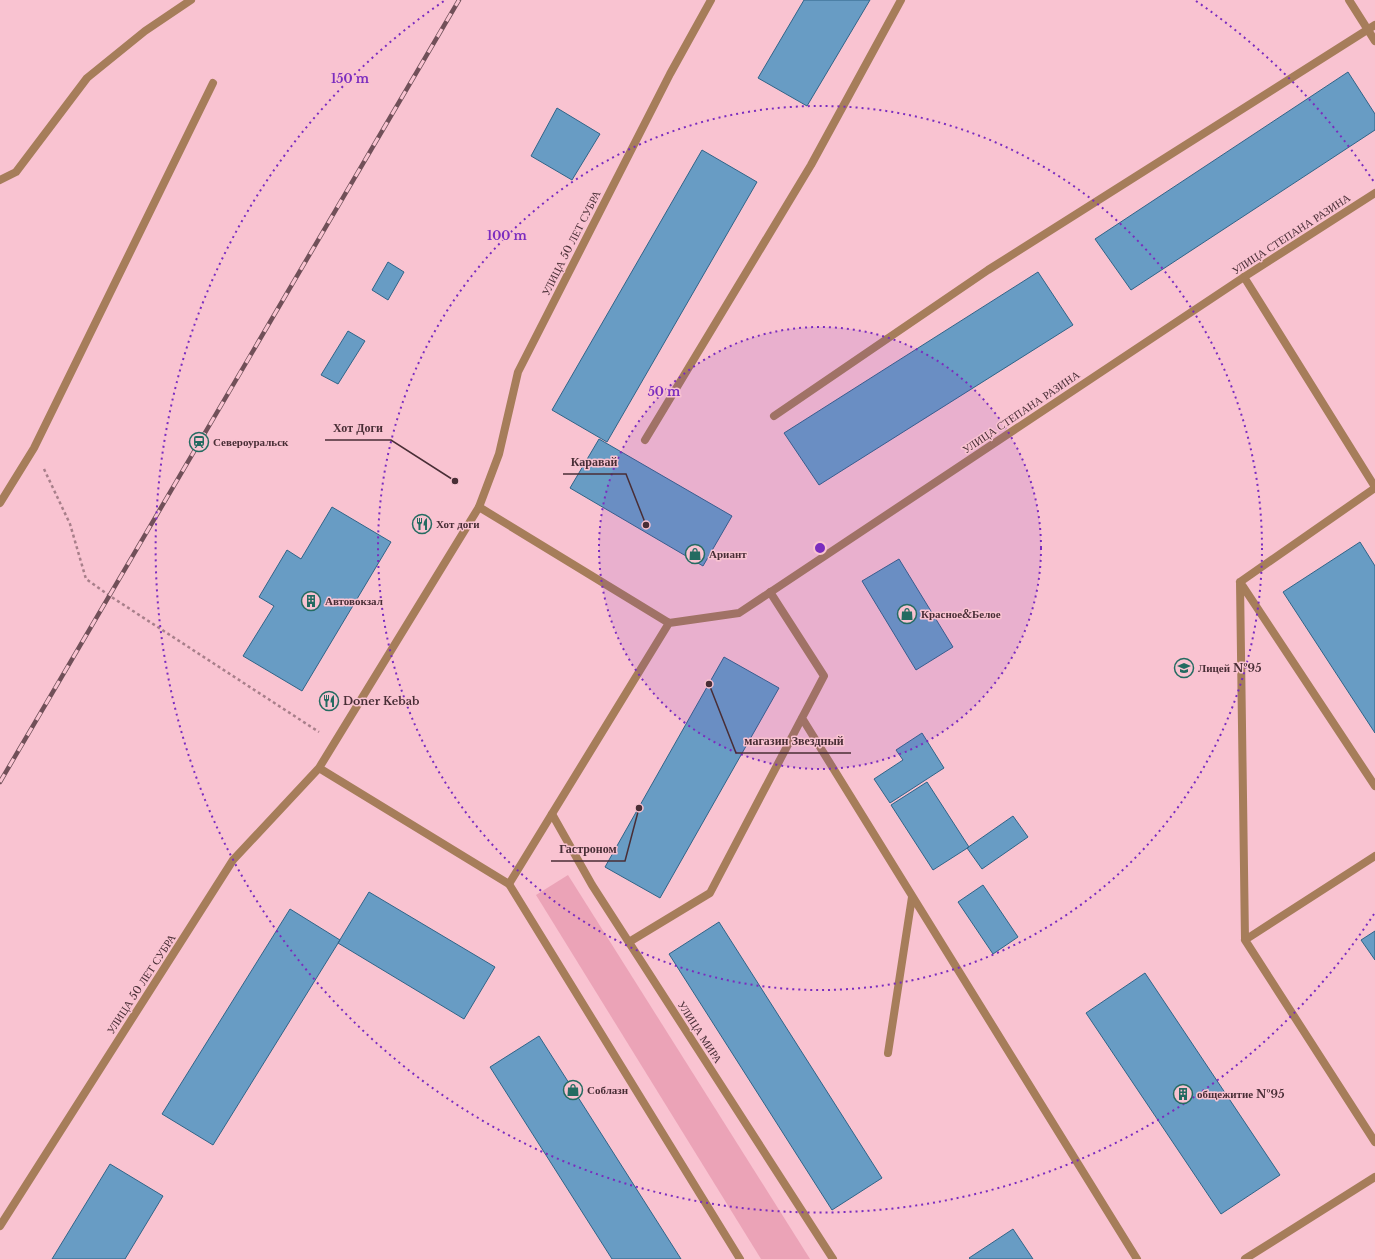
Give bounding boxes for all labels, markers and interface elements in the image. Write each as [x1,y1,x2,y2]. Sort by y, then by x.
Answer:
text: 150 m [331,71,370,86]
street label: УЛИЦА 50 ЛЕТ СУБРА [538,188,604,298]
street label: УЛИЦА СТЕПАНА РАЗИНА [1229,190,1353,278]
text: 100 m [487,228,528,243]
street label: УЛИЦА СТЕПАНА РАЗИНА [960,367,1082,457]
text: 50 m [648,384,681,399]
callout: Хот Доги [325,416,391,440]
text: Хот Доги [333,420,383,435]
station icon: Североуральск [188,431,210,453]
place label: Североуральск [213,435,289,449]
callout: Каравай [563,450,626,474]
text: Каравай [571,454,617,469]
restaurant icon: Хот доги [411,513,433,535]
place label: Хот доги [436,517,480,531]
centre of rings [813,541,827,555]
shop icon: Ариант [684,543,706,565]
place label: Ариант [709,547,747,561]
building icon: Автовокзал [300,590,322,612]
place label: Автовокзал [325,594,383,608]
shop icon: Красное&Белое [896,603,918,625]
place label: Красное&Белое [921,607,1001,621]
school or university icon: Лицей №95 [1173,657,1195,679]
place label: Лицей №95 [1198,661,1262,675]
restaurant icon: Doner Kebab [318,690,340,712]
place label: Doner Kebab [343,694,419,708]
callout: магазин Звездный [736,729,851,753]
text: магазин Звездный [744,733,844,748]
callout: Гастроном [551,837,625,861]
text: Гастроном [559,841,617,856]
street label: УЛИЦА 50 ЛЕТ СУБРА [103,931,179,1037]
street label: УЛИЦА МИРА [675,998,725,1066]
shop icon: Соблазн [562,1079,584,1101]
place label: Соблазн [587,1083,629,1097]
building icon: общежитие №95 [1172,1083,1194,1105]
place label: общежитие №95 [1197,1087,1285,1101]

